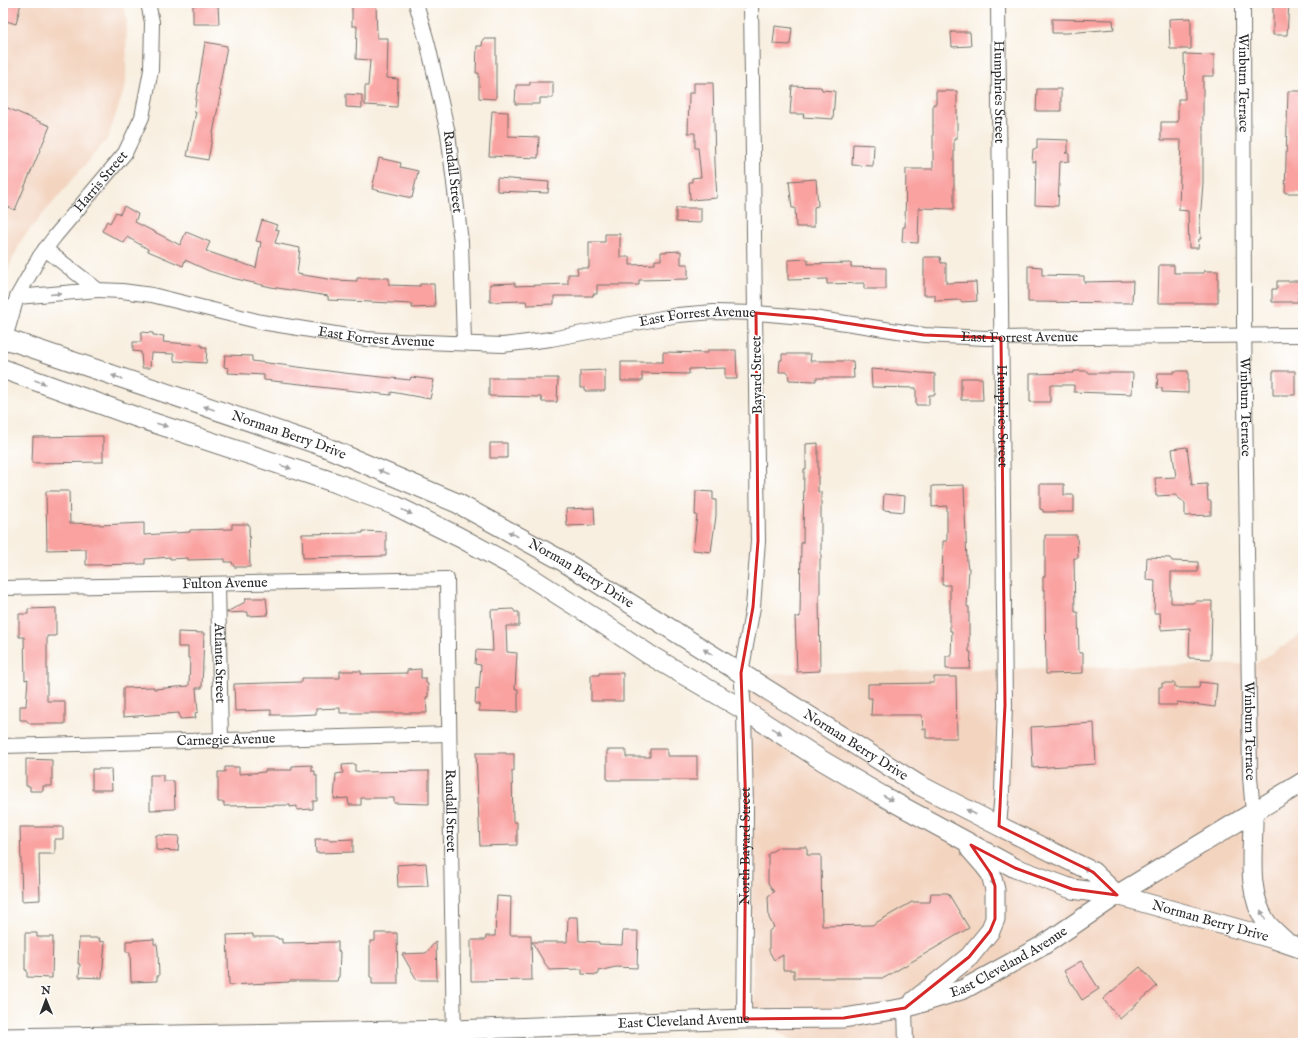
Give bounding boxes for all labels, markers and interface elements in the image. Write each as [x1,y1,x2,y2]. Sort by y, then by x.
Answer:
street label: Winburn Terrace [1234,33,1252,133]
street label: Humphries Street [989,40,1008,144]
street label: Randall Street [439,129,467,214]
street label: Harris Street [70,147,132,216]
one-way arrow [50,290,62,297]
street label: East Forrest Avenue [638,303,757,331]
street label: East Forrest Avenue [317,322,435,351]
street label: East Forrest Avenue [961,328,1079,347]
street label: Bayard Street [747,335,767,414]
street label: Winburn Terrace [1235,357,1255,457]
street label: Humphries Street [993,364,1012,468]
one-way arrow [110,373,122,379]
one-way arrow [34,380,46,386]
one-way arrow [203,405,215,411]
street label: Norman Berry Drive [229,407,350,464]
one-way arrow [157,423,169,429]
one-way arrow [280,464,292,470]
one-way arrow [378,469,389,475]
one-way arrow [402,509,413,515]
one-way arrow [507,531,519,537]
street label: Norman Berry Drive [525,535,638,613]
street label: Fulton Avenue [182,574,268,593]
street label: Atlanta Street [210,622,229,704]
one-way arrow [702,649,714,656]
street label: Winburn Terrace [1240,681,1259,782]
street label: Norman Berry Drive [800,706,912,785]
one-way arrow [771,728,783,735]
street label: Carnegie Avenue [176,730,276,750]
street label: Randall Street [441,769,460,853]
street label: North Bayard Street [736,787,755,905]
one-way arrow [882,795,894,802]
one-way arrow [966,809,977,815]
one-way arrow [1082,866,1094,873]
one-way arrow [990,874,996,886]
street label: Norman Berry Drive [1150,896,1271,946]
one-way arrow [1259,909,1266,921]
street label: East Cleveland Avenue [948,922,1071,1002]
north arrow [26,980,66,1020]
text: N [40,984,51,998]
street label: East Cleveland Avenue [617,1010,750,1033]

